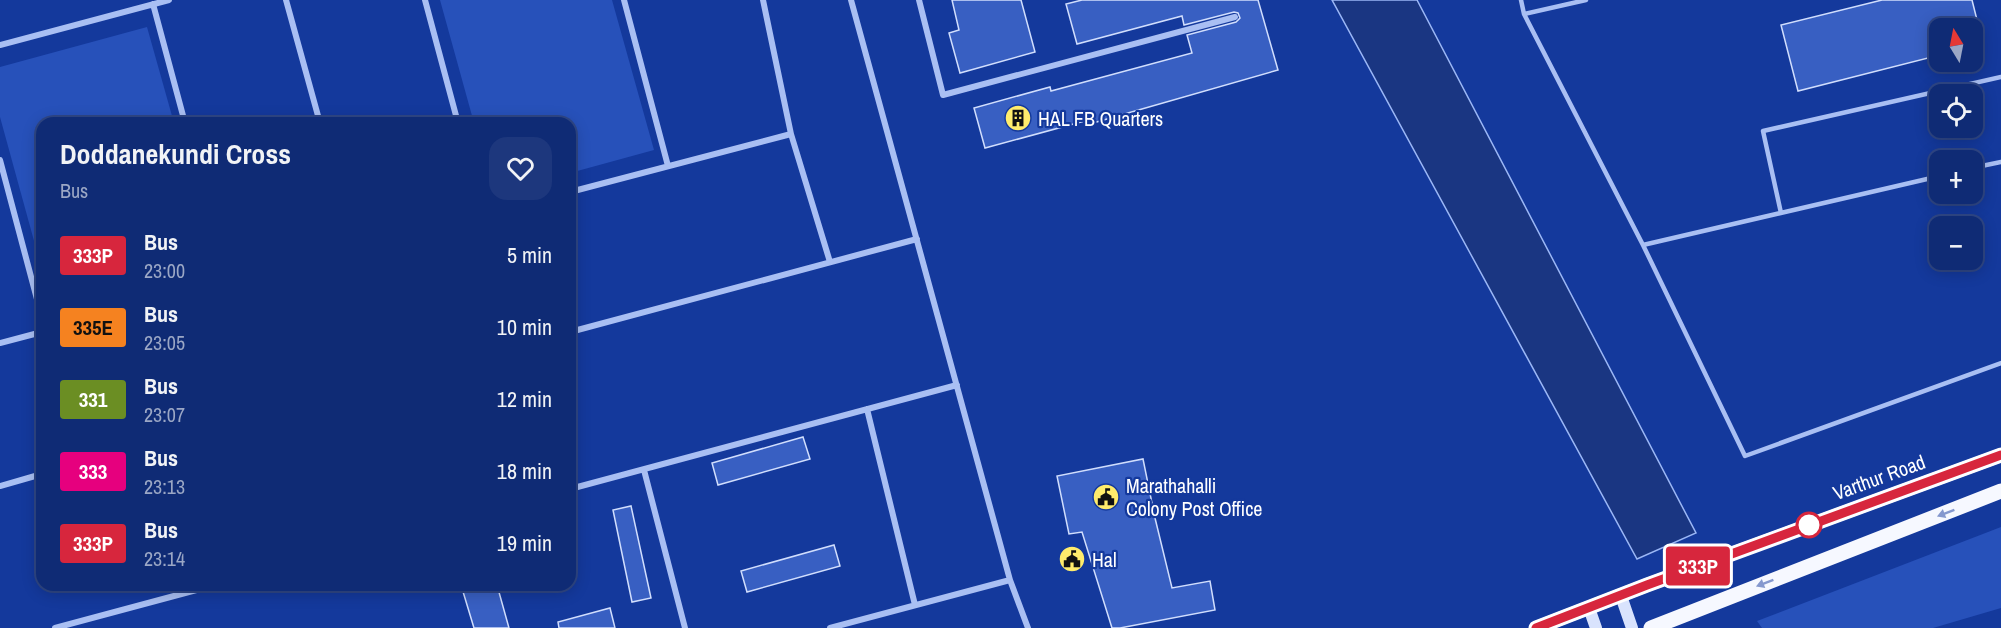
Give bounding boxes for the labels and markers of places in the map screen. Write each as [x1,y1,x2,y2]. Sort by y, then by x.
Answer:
building icon: HAL FB Quarters [1003,103,1033,133]
place label: HAL FB Quarters [1038,105,1163,132]
place label: Marathahalli Colony Post Office [1126,472,1262,522]
public building icon: Marathahalli Colony Post Office [1091,482,1121,512]
unlabelled marker [1796,512,1822,538]
public building icon: Hal [1057,544,1087,574]
place label: Hal [1092,546,1117,573]

